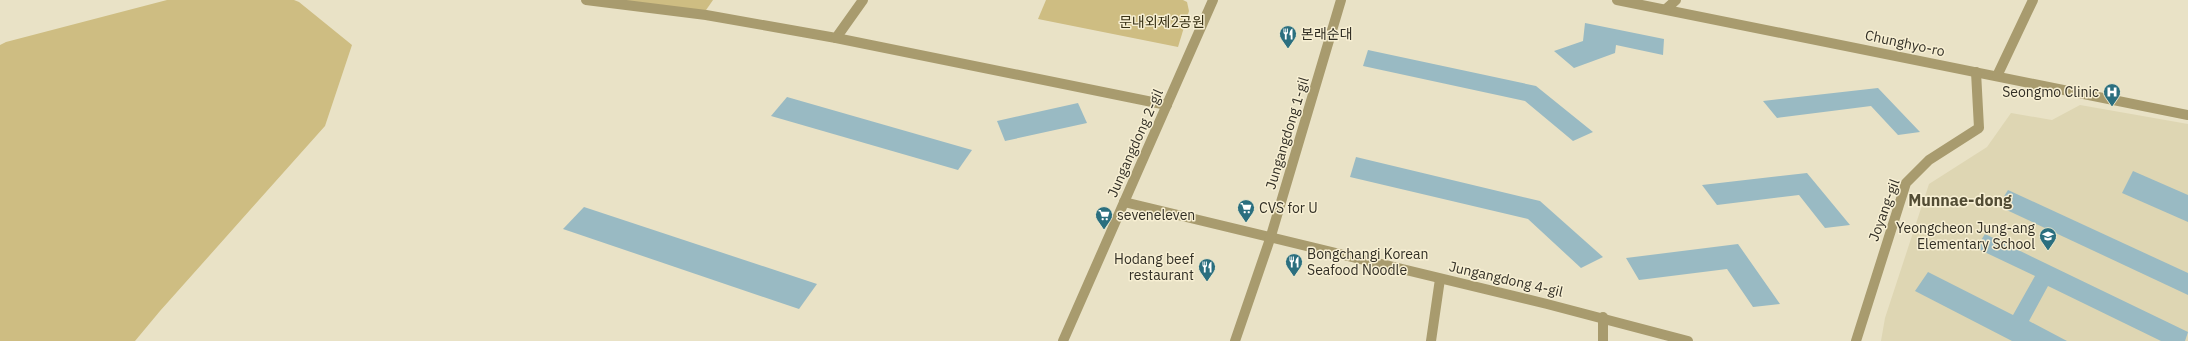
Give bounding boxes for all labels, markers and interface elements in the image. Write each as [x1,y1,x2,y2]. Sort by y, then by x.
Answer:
park label: 문내외제2공원 [1119,13,1205,31]
restaurant icon: 본래순대 [1278,24,1298,49]
place label: 본래순대 [1301,25,1353,43]
street label: Chunghyo-ro [1863,26,1947,60]
street label: Jungangdong 1-gil [1261,75,1313,191]
hospital icon: Seongmo Clinic [2102,82,2122,107]
place label: Seongmo Clinic [2002,83,2099,101]
street label: Jungangdong 2-gil [1103,86,1167,200]
street label: Joyang-gil [1864,176,1904,244]
district label: Munnae-dong [1908,190,2012,210]
supermarket icon: CVS for U [1236,198,1256,223]
place label: CVS for U [1259,199,1318,217]
supermarket icon: seveneleven [1094,205,1114,230]
place label: seveneleven [1117,206,1195,224]
place label: Yeongcheon Jung-ang Elementary School [1896,219,2036,253]
school or university icon: Yeongcheon Jung-ang Elementary School [2038,226,2058,251]
place label: Bongchangi Korean Seafood Noodle [1307,245,1428,279]
place label: Hodang beef restaurant [1114,250,1194,284]
restaurant icon: Bongchangi Korean Seafood Noodle [1284,252,1304,277]
restaurant icon: Hodang beef restaurant [1197,257,1217,282]
street label: Jungangdong 4-gil [1447,257,1565,301]

